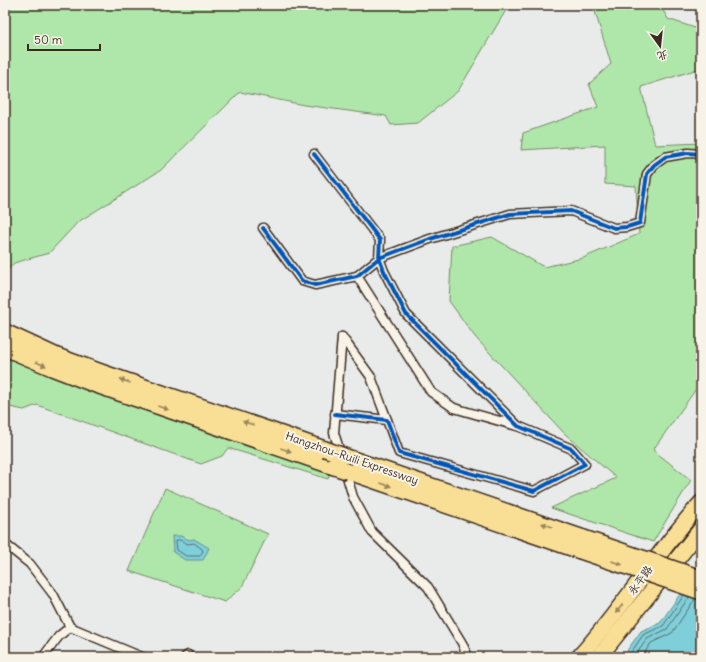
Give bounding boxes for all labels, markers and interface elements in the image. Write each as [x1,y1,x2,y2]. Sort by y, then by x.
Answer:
scale bar [28,26,100,52]
north arrow [640,26,680,66]
text: 50 m [34,32,63,47]
text: 北 [655,47,670,64]
one-way arrow [35,361,47,367]
one-way arrow [119,378,131,384]
one-way arrow [157,405,169,411]
one-way arrow [242,420,254,426]
street label: Hangzhou–Ruili Expressway [284,429,420,487]
one-way arrow [280,447,292,453]
one-way arrow [381,482,393,488]
one-way arrow [541,522,553,528]
one-way arrow [612,561,624,567]
street label: 永平路 [625,563,655,597]
one-way arrow [615,604,624,615]

